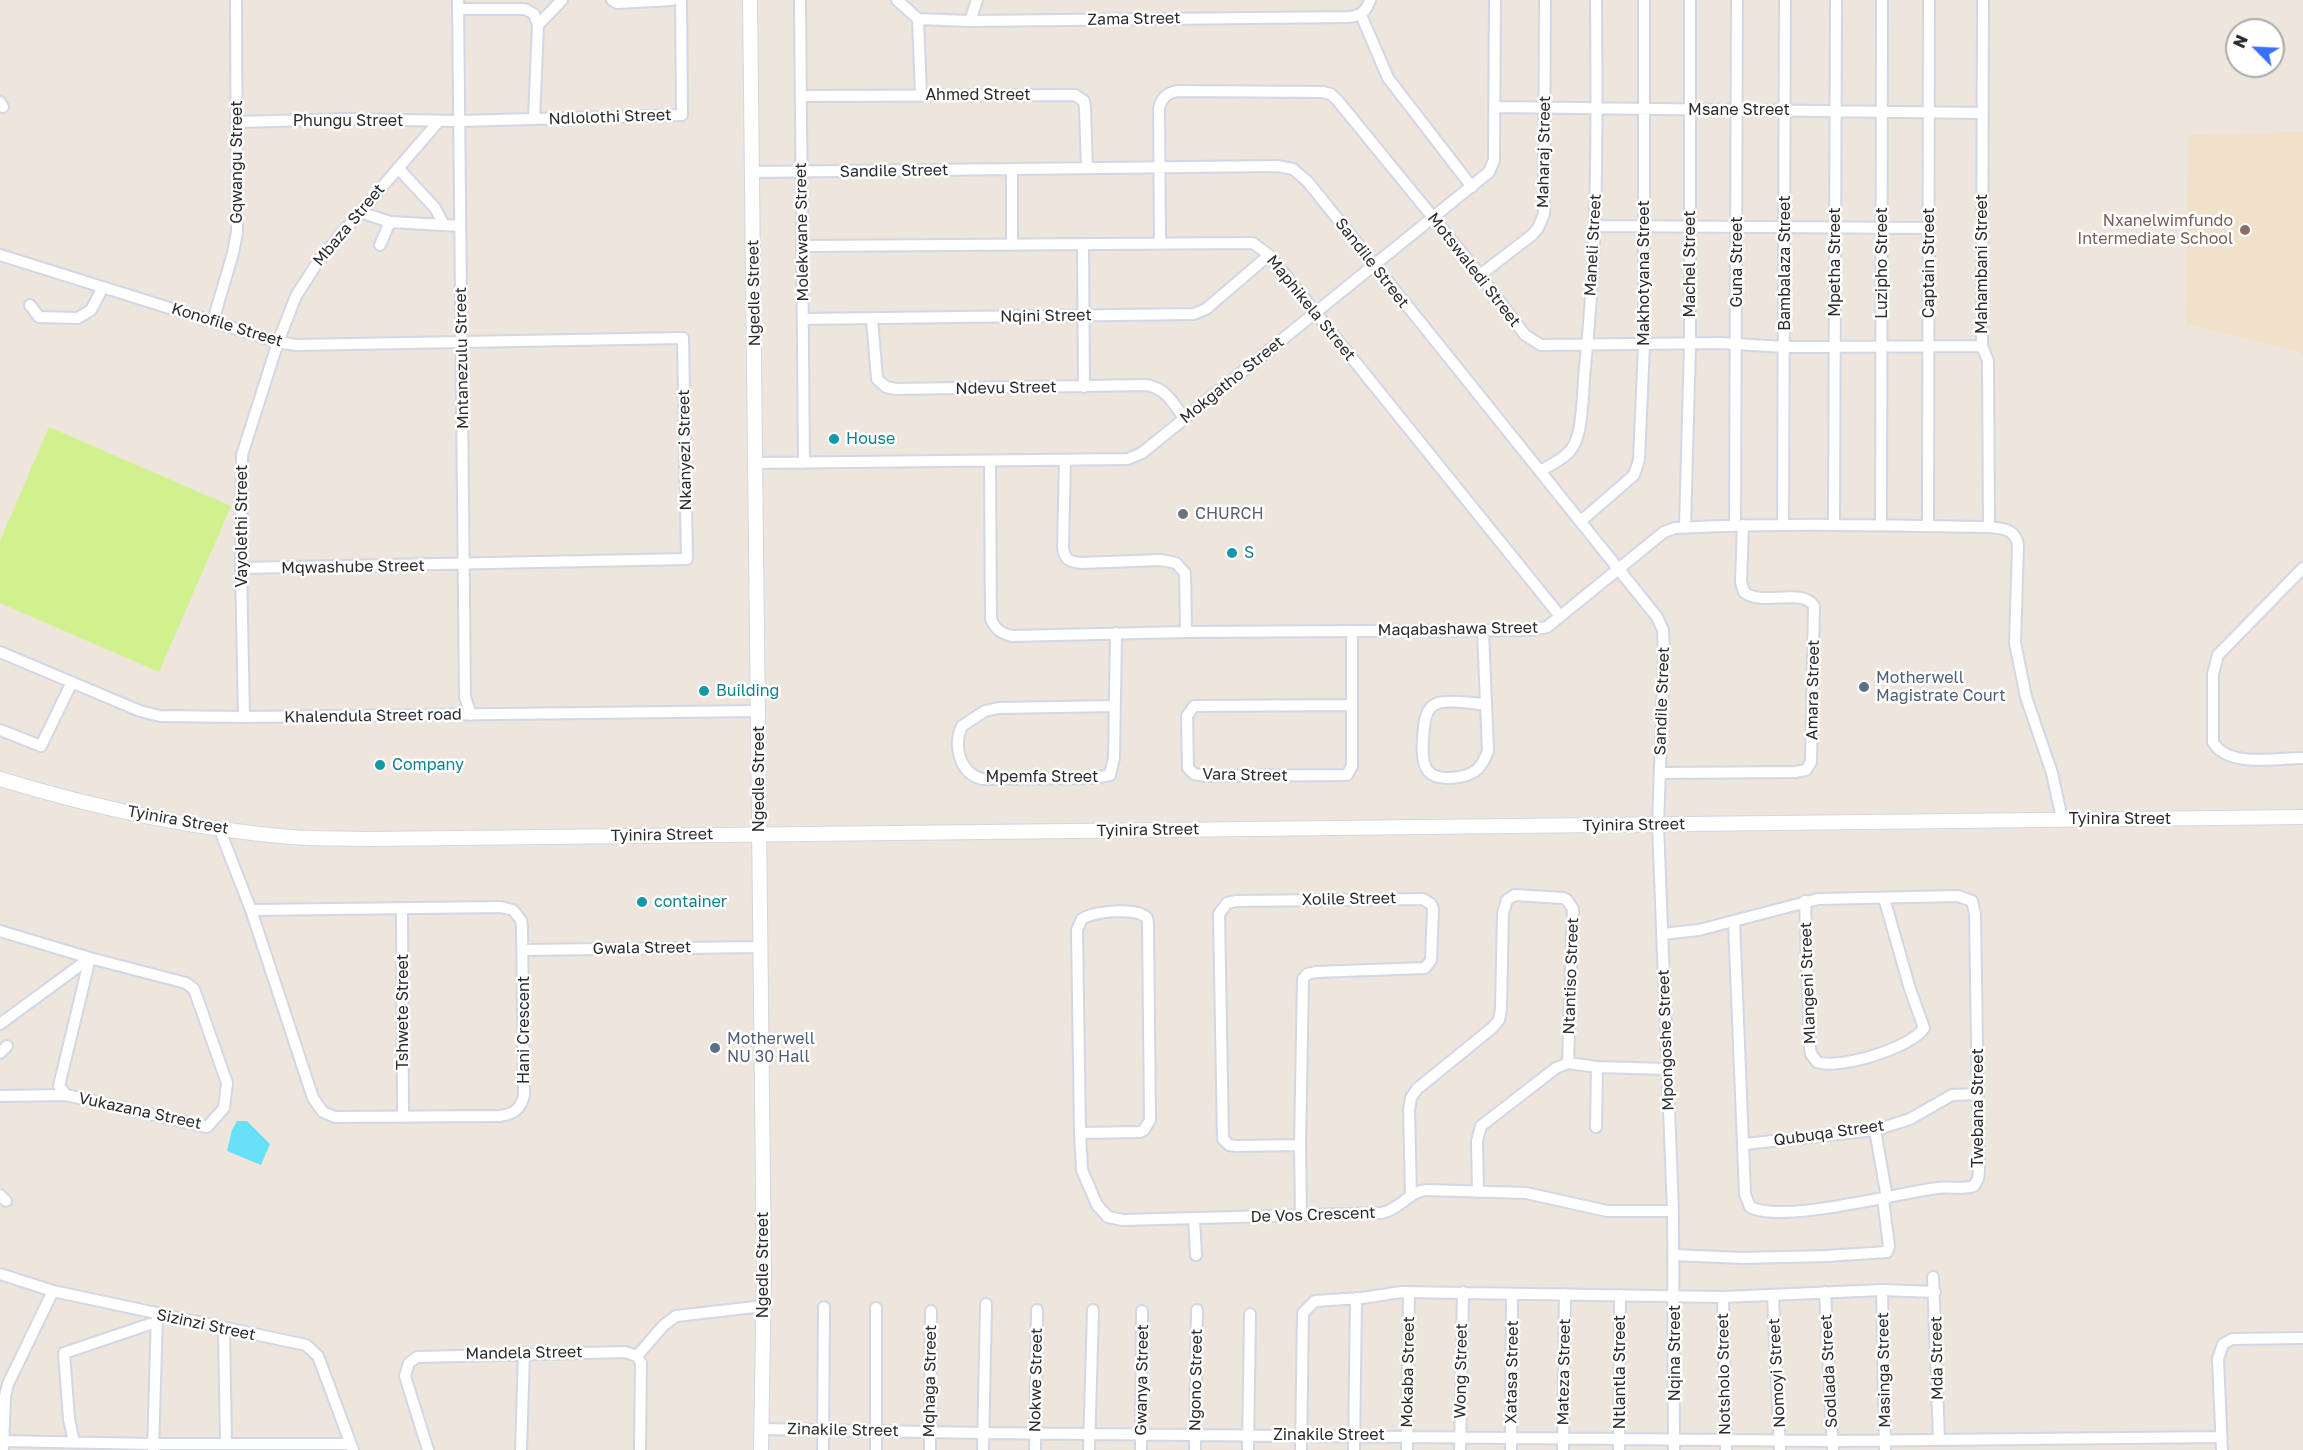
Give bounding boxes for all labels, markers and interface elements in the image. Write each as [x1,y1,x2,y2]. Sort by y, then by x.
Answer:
street label: Zama Street [1087,9,1181,29]
north arrow [2225,18,2285,78]
text: N [2229,32,2252,51]
street label: Ahmed Street [925,85,1031,105]
street label: Maharaj Street [1533,96,1555,208]
street label: Gqwangu Street [227,100,247,224]
street label: Msane Street [1688,100,1790,120]
street label: Ndlolothi Street [548,105,672,129]
street label: Phungu Street [293,111,403,131]
street label: Sandile Street [839,160,949,182]
street label: Molekwane Street [791,162,813,302]
street label: Mbaza Street [309,180,389,270]
street label: Maneli Street [1581,193,1605,297]
street label: Mahambani Street [1972,194,1992,334]
street label: Bambalaza Street [1775,195,1795,331]
street label: Makhotyana Street [1634,200,1654,346]
street label: Mpetha Street [1825,207,1845,317]
street label: Luzipho Street [1872,207,1892,319]
street label: Captain Street [1919,208,1939,318]
street label: Motswaledi Street [1423,209,1525,331]
street label: Machel Street [1680,210,1700,318]
place label: Nxanelwimfundo Intermediate School [2077,211,2233,249]
street label: Sandile Street [1331,214,1413,312]
street label: Guna Street [1727,216,1747,308]
marker: Nxanelwimfundo Intermediate School [2238,223,2252,237]
street label: Ngedle Street [743,239,765,347]
street label: Maphikela Street [1263,251,1359,365]
street label: Mntanezulu Street [451,287,473,429]
street label: Konofile Street [169,299,285,351]
street label: Nqini Street [1000,306,1092,326]
street label: Mokgatho Street [1176,332,1288,428]
street label: Ndevu Street [955,378,1057,398]
street label: Nkanyezi Street [674,389,696,511]
place label: House [846,429,895,449]
marker: House [827,432,841,446]
street label: Vayolethi Street [232,465,252,587]
place label: CHURCH [1195,504,1264,524]
marker: CHURCH [1176,507,1190,521]
place label: S [1244,543,1254,563]
marker: S [1225,546,1239,560]
street label: Mqwashube Street [281,556,425,578]
street label: Maqabashawa Street [1377,618,1539,640]
street label: Amara Street [1803,640,1823,740]
street label: Sandile Street [1651,646,1673,756]
place label: Motherwell Magistrate Court [1876,668,2006,706]
marker: Motherwell Magistrate Court [1857,680,1871,694]
place label: Building [716,681,779,701]
marker: Building [697,684,711,698]
street label: Khalendula Street road [284,705,462,727]
street label: Ngedle Street [749,726,769,832]
place label: Company [392,755,464,775]
marker: Company [373,758,387,772]
street label: Vara Street [1202,765,1288,785]
street label: Mpemfa Street [986,767,1098,787]
street label: Tyinira Street [126,802,230,838]
street label: Tyinira Street [2069,809,2171,829]
street label: Tyinira Street [1583,815,1685,835]
street label: Tyinira Street [1097,820,1199,840]
street label: Tyinira Street [611,825,713,845]
street label: Xolile Street [1301,889,1397,909]
place label: container [654,892,727,912]
marker: container [635,895,649,909]
street label: Ntantiso Street [1559,917,1583,1035]
street label: Mlangeni Street [1796,922,1820,1044]
street label: Gwala Street [593,938,691,958]
street label: Tshwete Street [393,954,413,1070]
street label: Mpongoshe Street [1654,969,1678,1111]
street label: Hani Crescent [514,976,534,1084]
place label: Motherwell NU 30 Hall [727,1029,815,1067]
marker: Motherwell NU 30 Hall [708,1041,722,1055]
street label: Twebana Street [1968,1048,1988,1168]
street label: Vukazana Street [77,1089,203,1133]
street label: Qubuqa Street [1773,1116,1885,1150]
street label: De Vos Crescent [1250,1203,1376,1227]
street label: Ngedle Street [753,1212,773,1318]
street label: Sizinzi Street [155,1305,257,1345]
street label: Nqina Street [1665,1305,1685,1401]
street label: Masinga Street [1873,1312,1895,1428]
street label: Notsholo Street [1713,1313,1735,1435]
street label: Sodlada Street [1816,1314,1842,1428]
street label: Ntlantla Street [1610,1315,1630,1429]
street label: Mokaba Street [1397,1316,1419,1428]
street label: Mda Street [1927,1316,1947,1400]
street label: Mateza Street [1553,1318,1575,1426]
street label: Nomoyi Street [1765,1318,1789,1428]
street label: Xatasa Street [1501,1320,1523,1424]
street label: Wong Street [1451,1323,1471,1419]
street label: Mqhaga Street [919,1324,941,1438]
street label: Gwanya Street [1131,1324,1153,1436]
street label: Nokwe Street [1025,1328,1047,1432]
street label: Ngono Street [1186,1329,1206,1431]
street label: Mandela Street [465,1342,583,1364]
street label: Zinakile Street [787,1419,899,1441]
street label: Zinakile Street [1273,1425,1385,1445]

